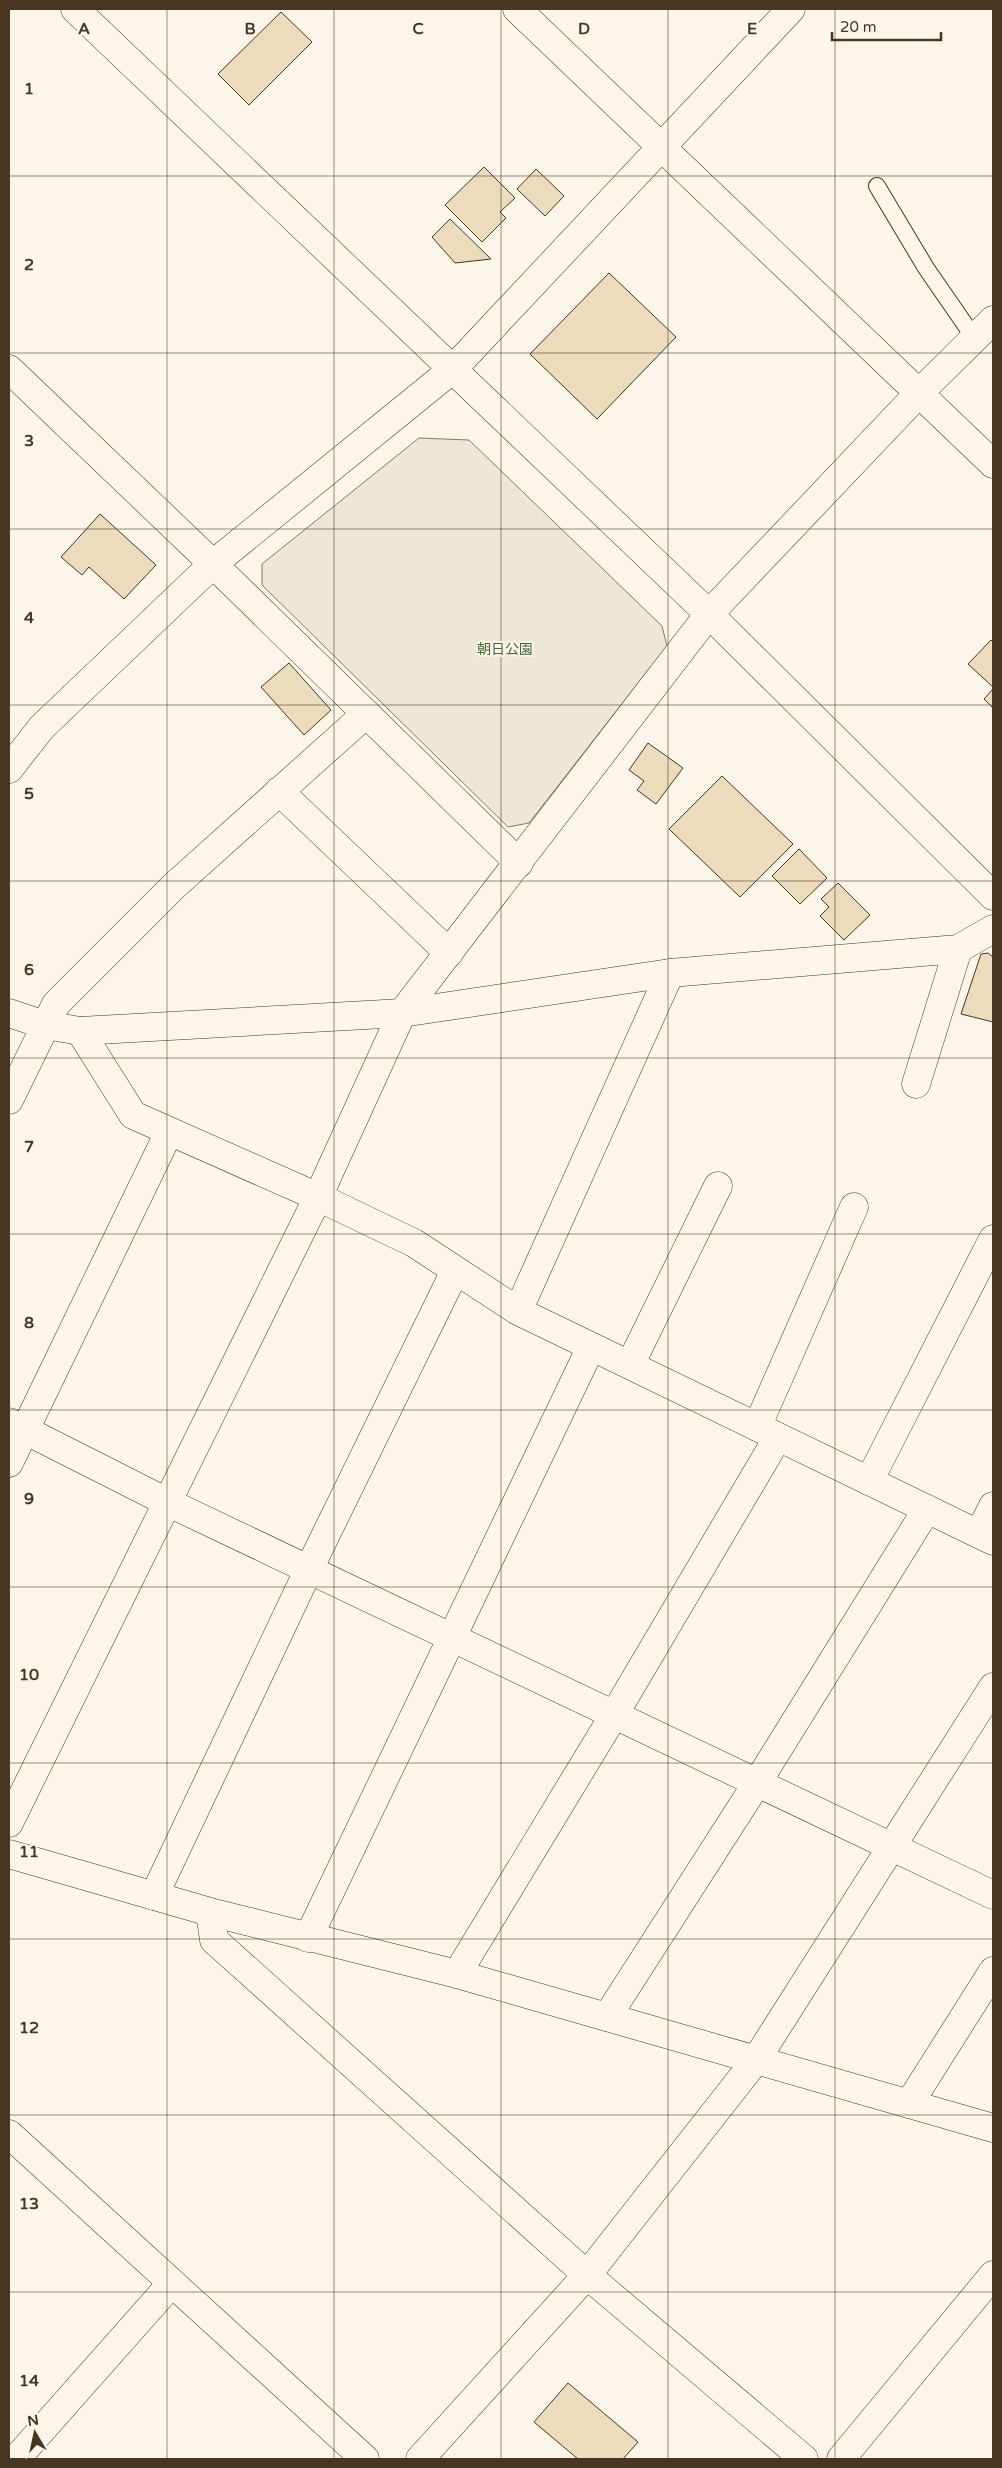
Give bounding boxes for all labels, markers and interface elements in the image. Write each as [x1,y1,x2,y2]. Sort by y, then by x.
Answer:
scale bar [832,10,941,42]
text: 20 m [840,18,877,36]
text: A [78,19,90,39]
text: B [244,19,256,39]
text: C [412,19,424,39]
text: D [578,19,590,39]
text: E [747,19,757,39]
text: 1 [24,79,34,99]
text: 2 [24,255,34,275]
text: 3 [24,431,34,451]
text: 4 [24,608,34,628]
park label: 朝日公園 [477,641,533,658]
text: 5 [24,784,34,804]
text: 6 [24,960,34,980]
text: 7 [24,1137,34,1157]
text: 8 [24,1313,34,1333]
text: 9 [24,1489,34,1509]
text: 10 [19,1665,39,1685]
text: 11 [19,1842,39,1862]
text: 12 [19,2018,39,2038]
text: 13 [19,2194,39,2214]
text: 14 [19,2371,39,2391]
north arrow [10,2408,60,2458]
text: N [26,2411,40,2430]

